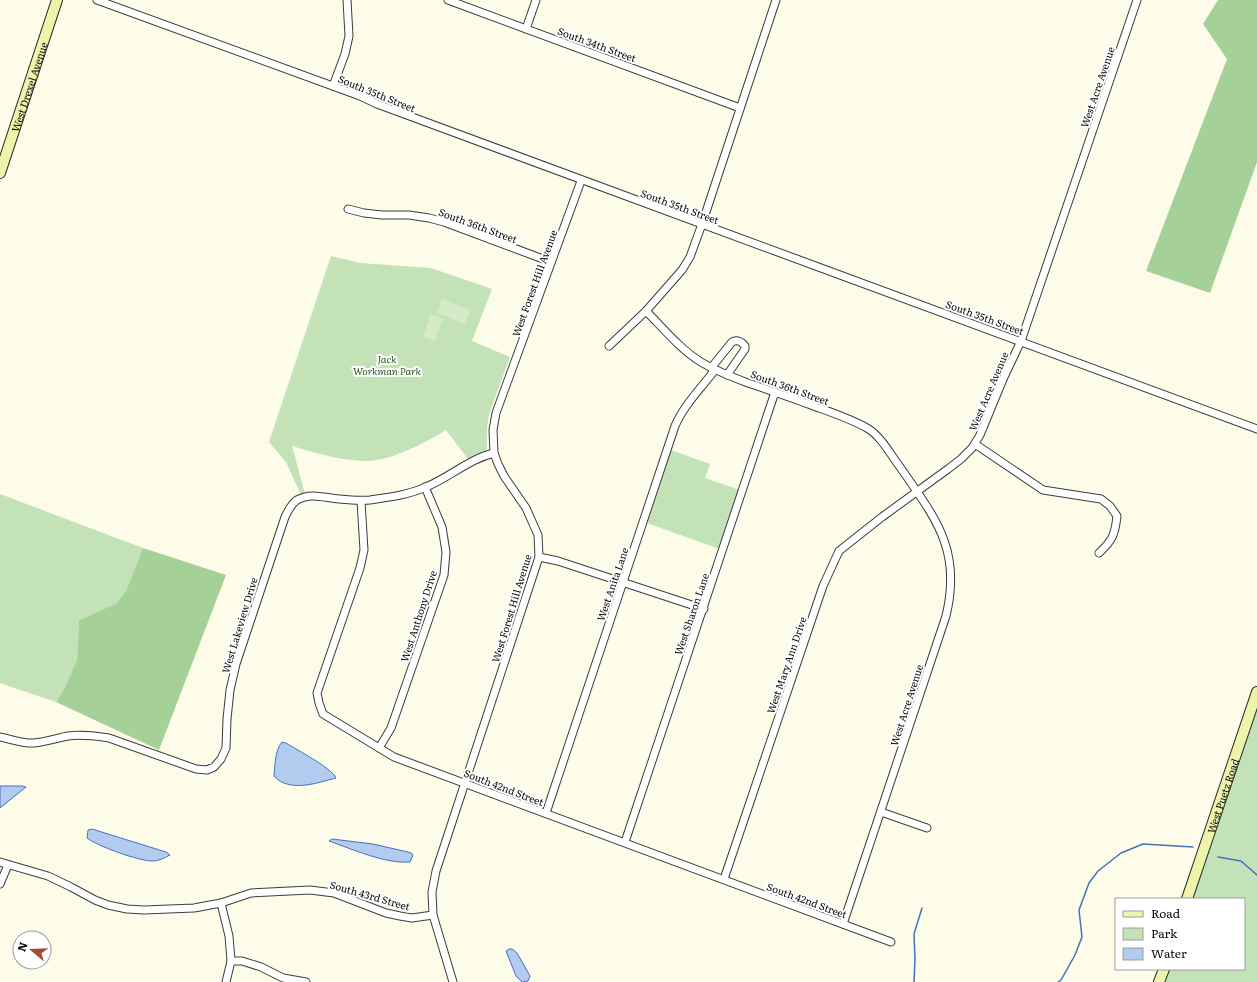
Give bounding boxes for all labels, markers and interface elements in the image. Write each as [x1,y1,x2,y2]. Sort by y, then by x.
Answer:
street label: South 34th Street [556,23,638,65]
street label: West Drexel Avenue [7,40,50,134]
street label: West Acre Avenue [1076,44,1118,130]
street label: South 35th Street [336,71,418,115]
street label: South 35th Street [639,185,721,227]
street label: South 36th Street [437,204,519,246]
street label: West Forest Hill Avenue [508,227,560,339]
street label: South 35th Street [944,296,1026,338]
street label: West Acre Avenue [965,349,1011,433]
park label: Jack Workman Park [353,351,421,378]
street label: South 36th Street [749,366,831,408]
street label: West Anita Lane [592,545,632,623]
street label: West Forest Hill Avenue [487,552,535,664]
street label: West Anthony Drive [396,568,440,664]
street label: West Sharon Lane [670,571,712,657]
street label: West Lakeview Drive [217,575,261,675]
street label: West Mary Ann Drive [762,614,810,716]
street label: West Acre Avenue [886,662,926,748]
street label: West Puetz Road [1202,756,1242,835]
street label: South 42nd Street [462,765,546,809]
street label: South 43rd Street [328,876,412,914]
street label: South 42nd Street [765,879,849,921]
legend [1115,898,1245,970]
text: Road [1151,904,1181,922]
text: Park [1151,924,1178,942]
north arrow [12,930,52,970]
text: N [13,939,31,953]
text: Water [1151,944,1187,962]

